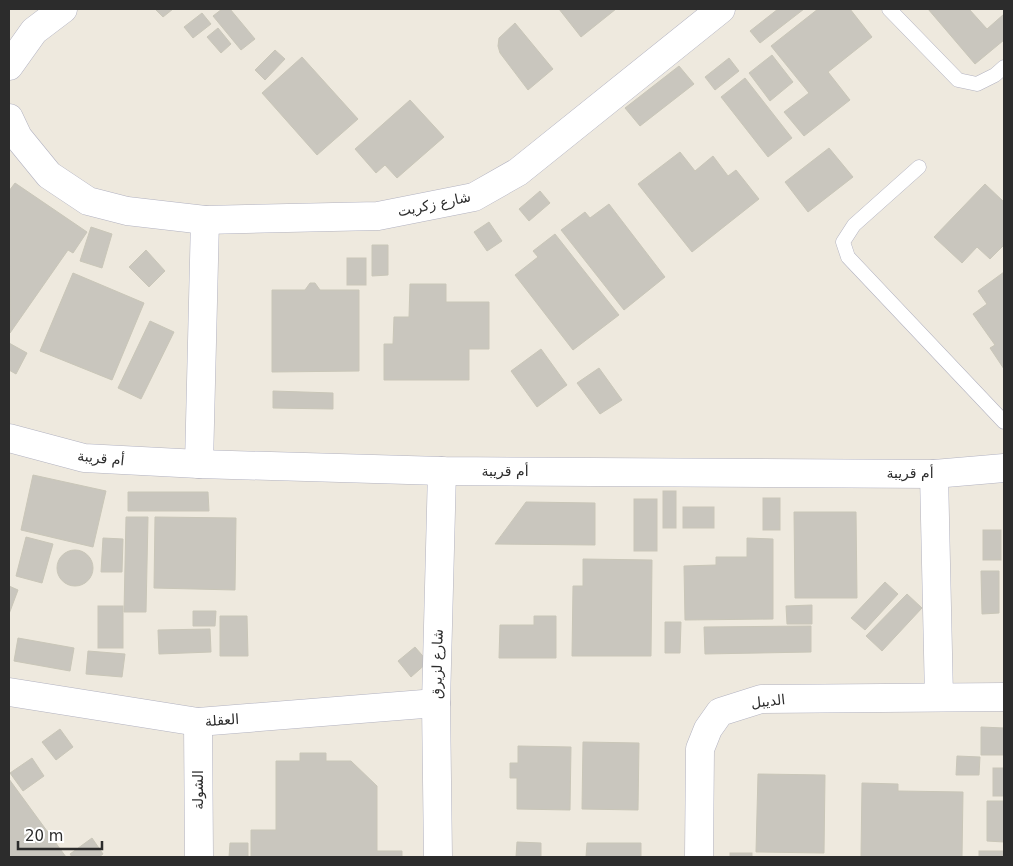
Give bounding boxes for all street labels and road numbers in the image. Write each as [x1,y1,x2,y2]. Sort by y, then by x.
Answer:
street label: شارع زكريت [396,188,472,221]
street label: أم قريبة [77,447,125,469]
street label: أم قريبة [481,462,529,480]
street label: أم قريبة [886,464,934,482]
street label: شارع لزيرق [428,629,447,699]
street label: الديبل [750,691,786,711]
street label: العقلة [204,711,240,729]
street label: الشولة [190,770,207,810]

